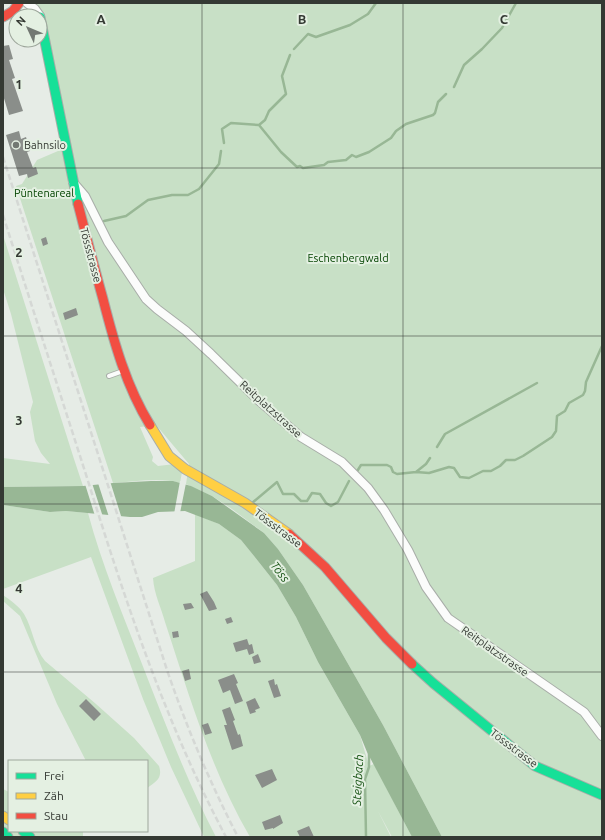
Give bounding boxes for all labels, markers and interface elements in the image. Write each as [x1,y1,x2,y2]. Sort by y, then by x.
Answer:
north arrow [8,8,48,48]
text: A [96,12,106,26]
text: B [298,12,307,26]
text: C [500,12,509,26]
text: N [14,14,28,28]
text: 1 [15,77,23,91]
place label: Bahnsilo [24,139,66,151]
marker: Bahnsilo [11,140,21,150]
park label: Püntenareal [14,187,74,199]
street label: Tössstrasse [78,226,104,284]
text: 2 [15,245,23,259]
park label: Eschenbergwald [307,252,389,264]
street label: Reitplatzstrasse [238,378,304,440]
text: 3 [15,413,23,427]
street label: Tössstrasse [252,506,304,550]
water label: Töss [269,559,292,585]
text: 4 [15,581,23,595]
street label: Reitplatzstrasse [459,623,531,679]
street label: Tössstrasse [488,726,540,770]
water label: Steigbach [350,754,365,807]
legend [8,760,148,832]
text: Frei [44,769,64,782]
text: Zäh [44,789,64,802]
text: Stau [44,809,68,822]

